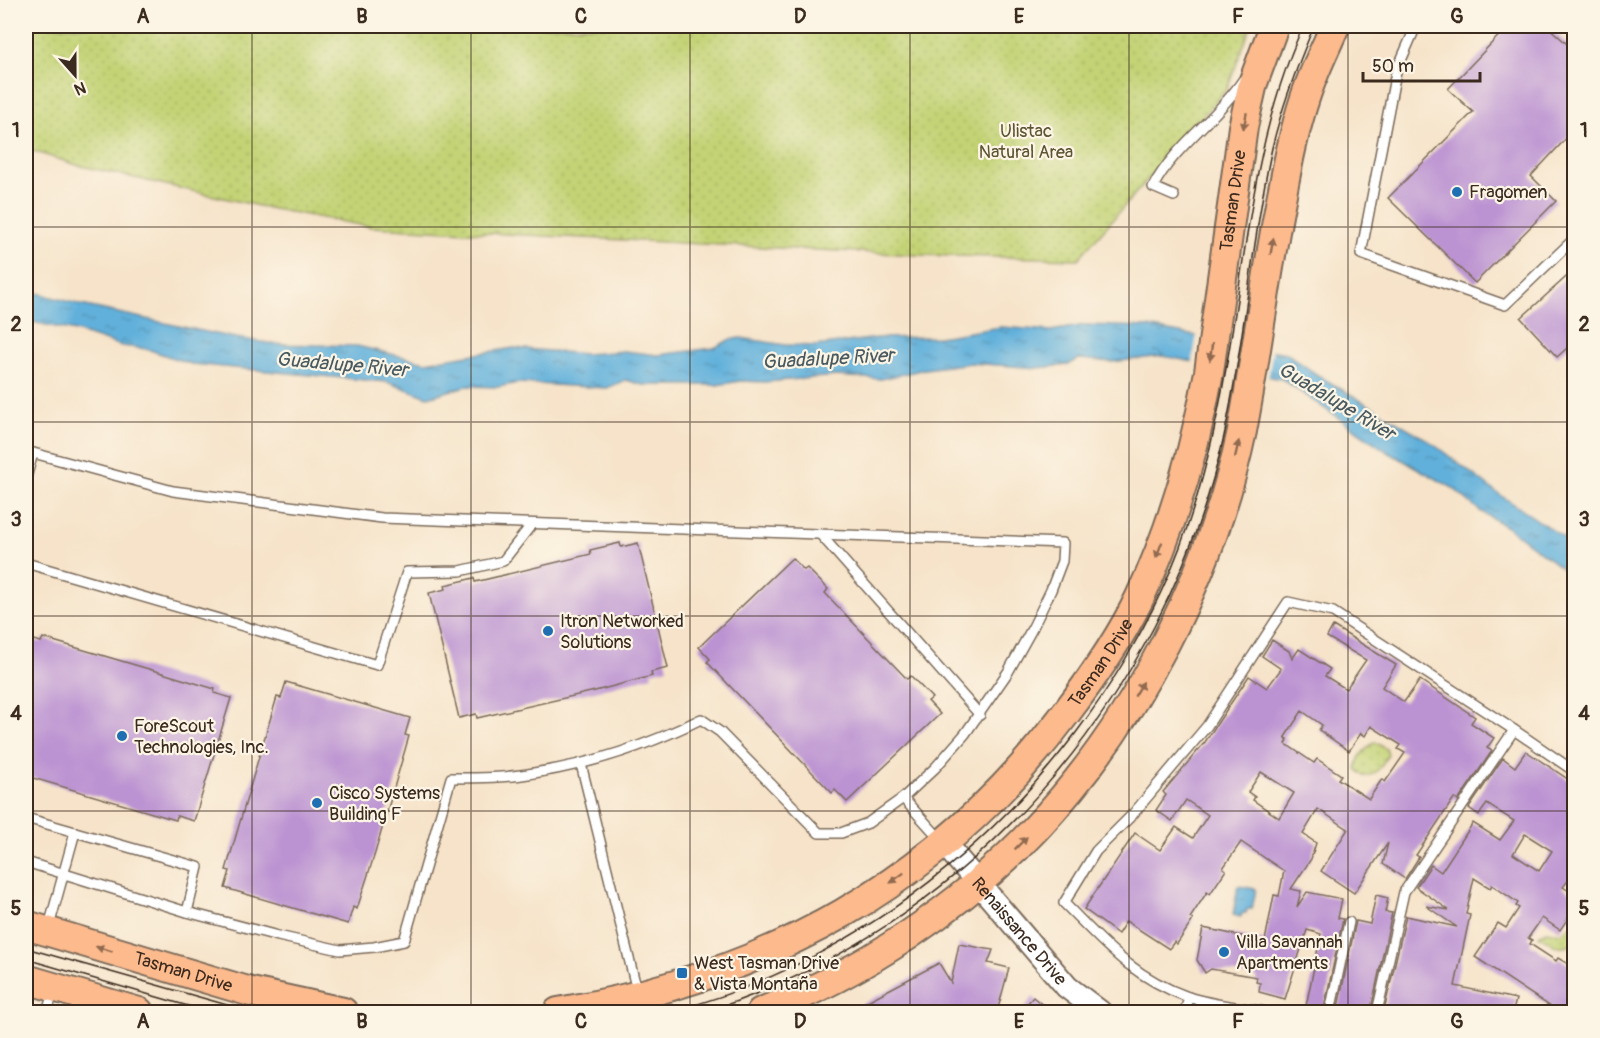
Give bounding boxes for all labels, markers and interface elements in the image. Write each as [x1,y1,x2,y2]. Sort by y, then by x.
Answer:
text: A [137,4,150,29]
text: B [356,4,368,29]
text: C [575,4,587,29]
text: D [794,4,807,29]
text: E [1014,4,1025,29]
text: F [1232,4,1244,29]
text: G [1450,4,1464,29]
north arrow [45,45,105,105]
scale bar [1363,45,1480,83]
text: 50 m [1372,55,1414,78]
text: N [71,77,89,99]
one-way arrow [1239,112,1249,130]
text: 1 [12,118,20,143]
text: 1 [1580,118,1588,143]
park label: Ulistac Natural Area [979,120,1073,164]
street label: Tasman Drive [1215,148,1252,252]
place label: Fragomen [1469,181,1548,204]
marker: Fragomen [1450,185,1464,199]
one-way arrow [1268,237,1277,256]
text: 2 [10,312,22,337]
text: 2 [1578,312,1590,337]
water label: Guadalupe River [762,342,897,374]
one-way arrow [1207,342,1216,361]
water label: Guadalupe River [275,346,412,383]
water label: Guadalupe River [1274,357,1402,448]
one-way arrow [1233,440,1243,459]
text: 3 [10,507,22,532]
text: 3 [1578,507,1590,532]
one-way arrow [1154,542,1164,560]
place label: Itron Networked Solutions [560,610,684,654]
street label: Tasman Drive [1063,615,1139,712]
marker: Itron Networked Solutions [541,624,555,638]
one-way arrow [1134,680,1144,697]
text: 4 [10,701,22,726]
text: 4 [1578,701,1590,726]
place label: ForeScout Technologies, Inc. [134,715,269,759]
marker: ForeScout Technologies, Inc. [115,729,129,743]
place label: Cisco Systems Building F [329,782,440,826]
marker: Cisco Systems Building F [310,796,324,810]
one-way arrow [1014,836,1028,851]
one-way arrow [889,872,904,884]
street label: Renaissance Drive [966,873,1072,991]
text: 5 [11,896,22,921]
text: 5 [1579,896,1590,921]
place label: Villa Savannah Apartments [1236,931,1343,975]
one-way arrow [95,944,113,953]
marker: Villa Savannah Apartments [1217,945,1231,959]
street label: Tasman Drive [131,947,235,998]
place label: West Tasman Drive & Vista Montaña [694,952,839,996]
marker: West Tasman Drive & Vista Montaña [675,966,689,980]
text: A [137,1009,150,1034]
text: B [356,1009,368,1034]
text: C [575,1009,587,1034]
text: D [794,1009,807,1034]
text: E [1014,1009,1025,1034]
text: F [1232,1009,1244,1034]
text: G [1450,1009,1464,1034]

